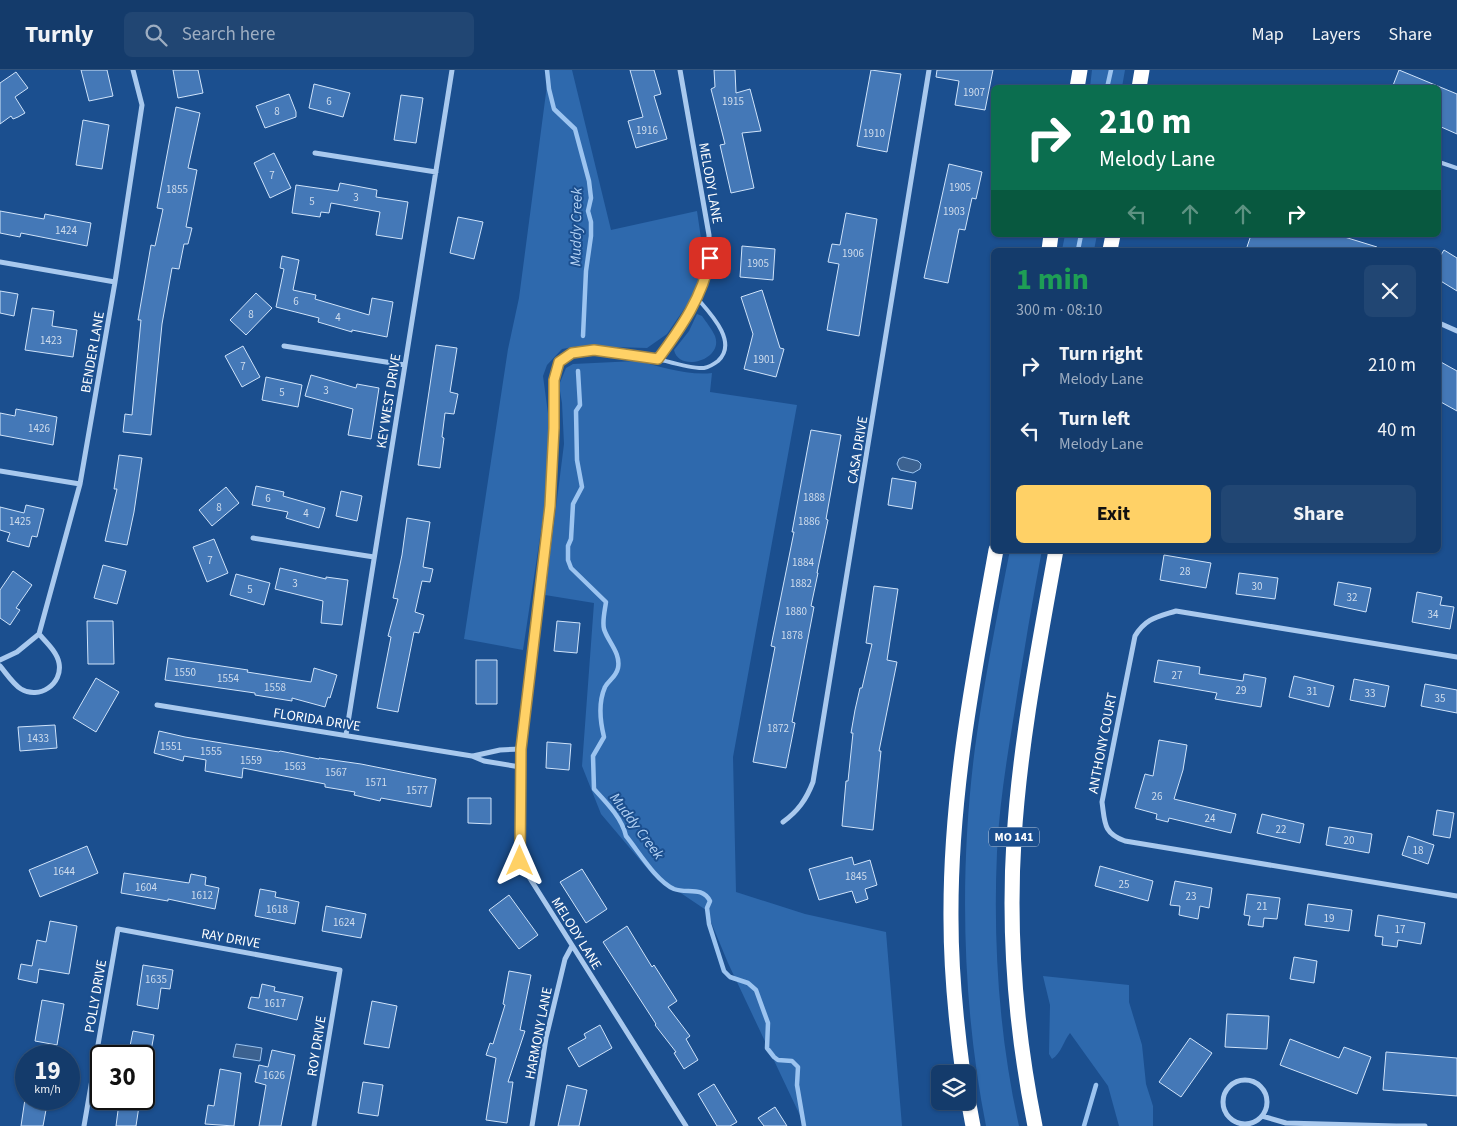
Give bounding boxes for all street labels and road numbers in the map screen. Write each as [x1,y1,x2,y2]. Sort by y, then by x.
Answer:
street label: MELODY LANE [693,141,727,225]
street label: BENDER LANE [76,310,110,394]
street label: KEY WEST DRIVE [372,352,406,450]
street label: CASA DRIVE [843,415,873,485]
street label: ANTHONY COURT [1083,691,1123,795]
street label: FLORIDA DRIVE [272,703,362,737]
road number: MO 141 [989,828,1039,846]
street label: MELODY LANE [546,893,606,974]
street label: RAY DRIVE [200,924,262,954]
street label: POLLY DRIVE [80,958,112,1034]
street label: HARMONY LANE [520,985,558,1081]
street label: ROY DRIVE [302,1014,332,1078]

